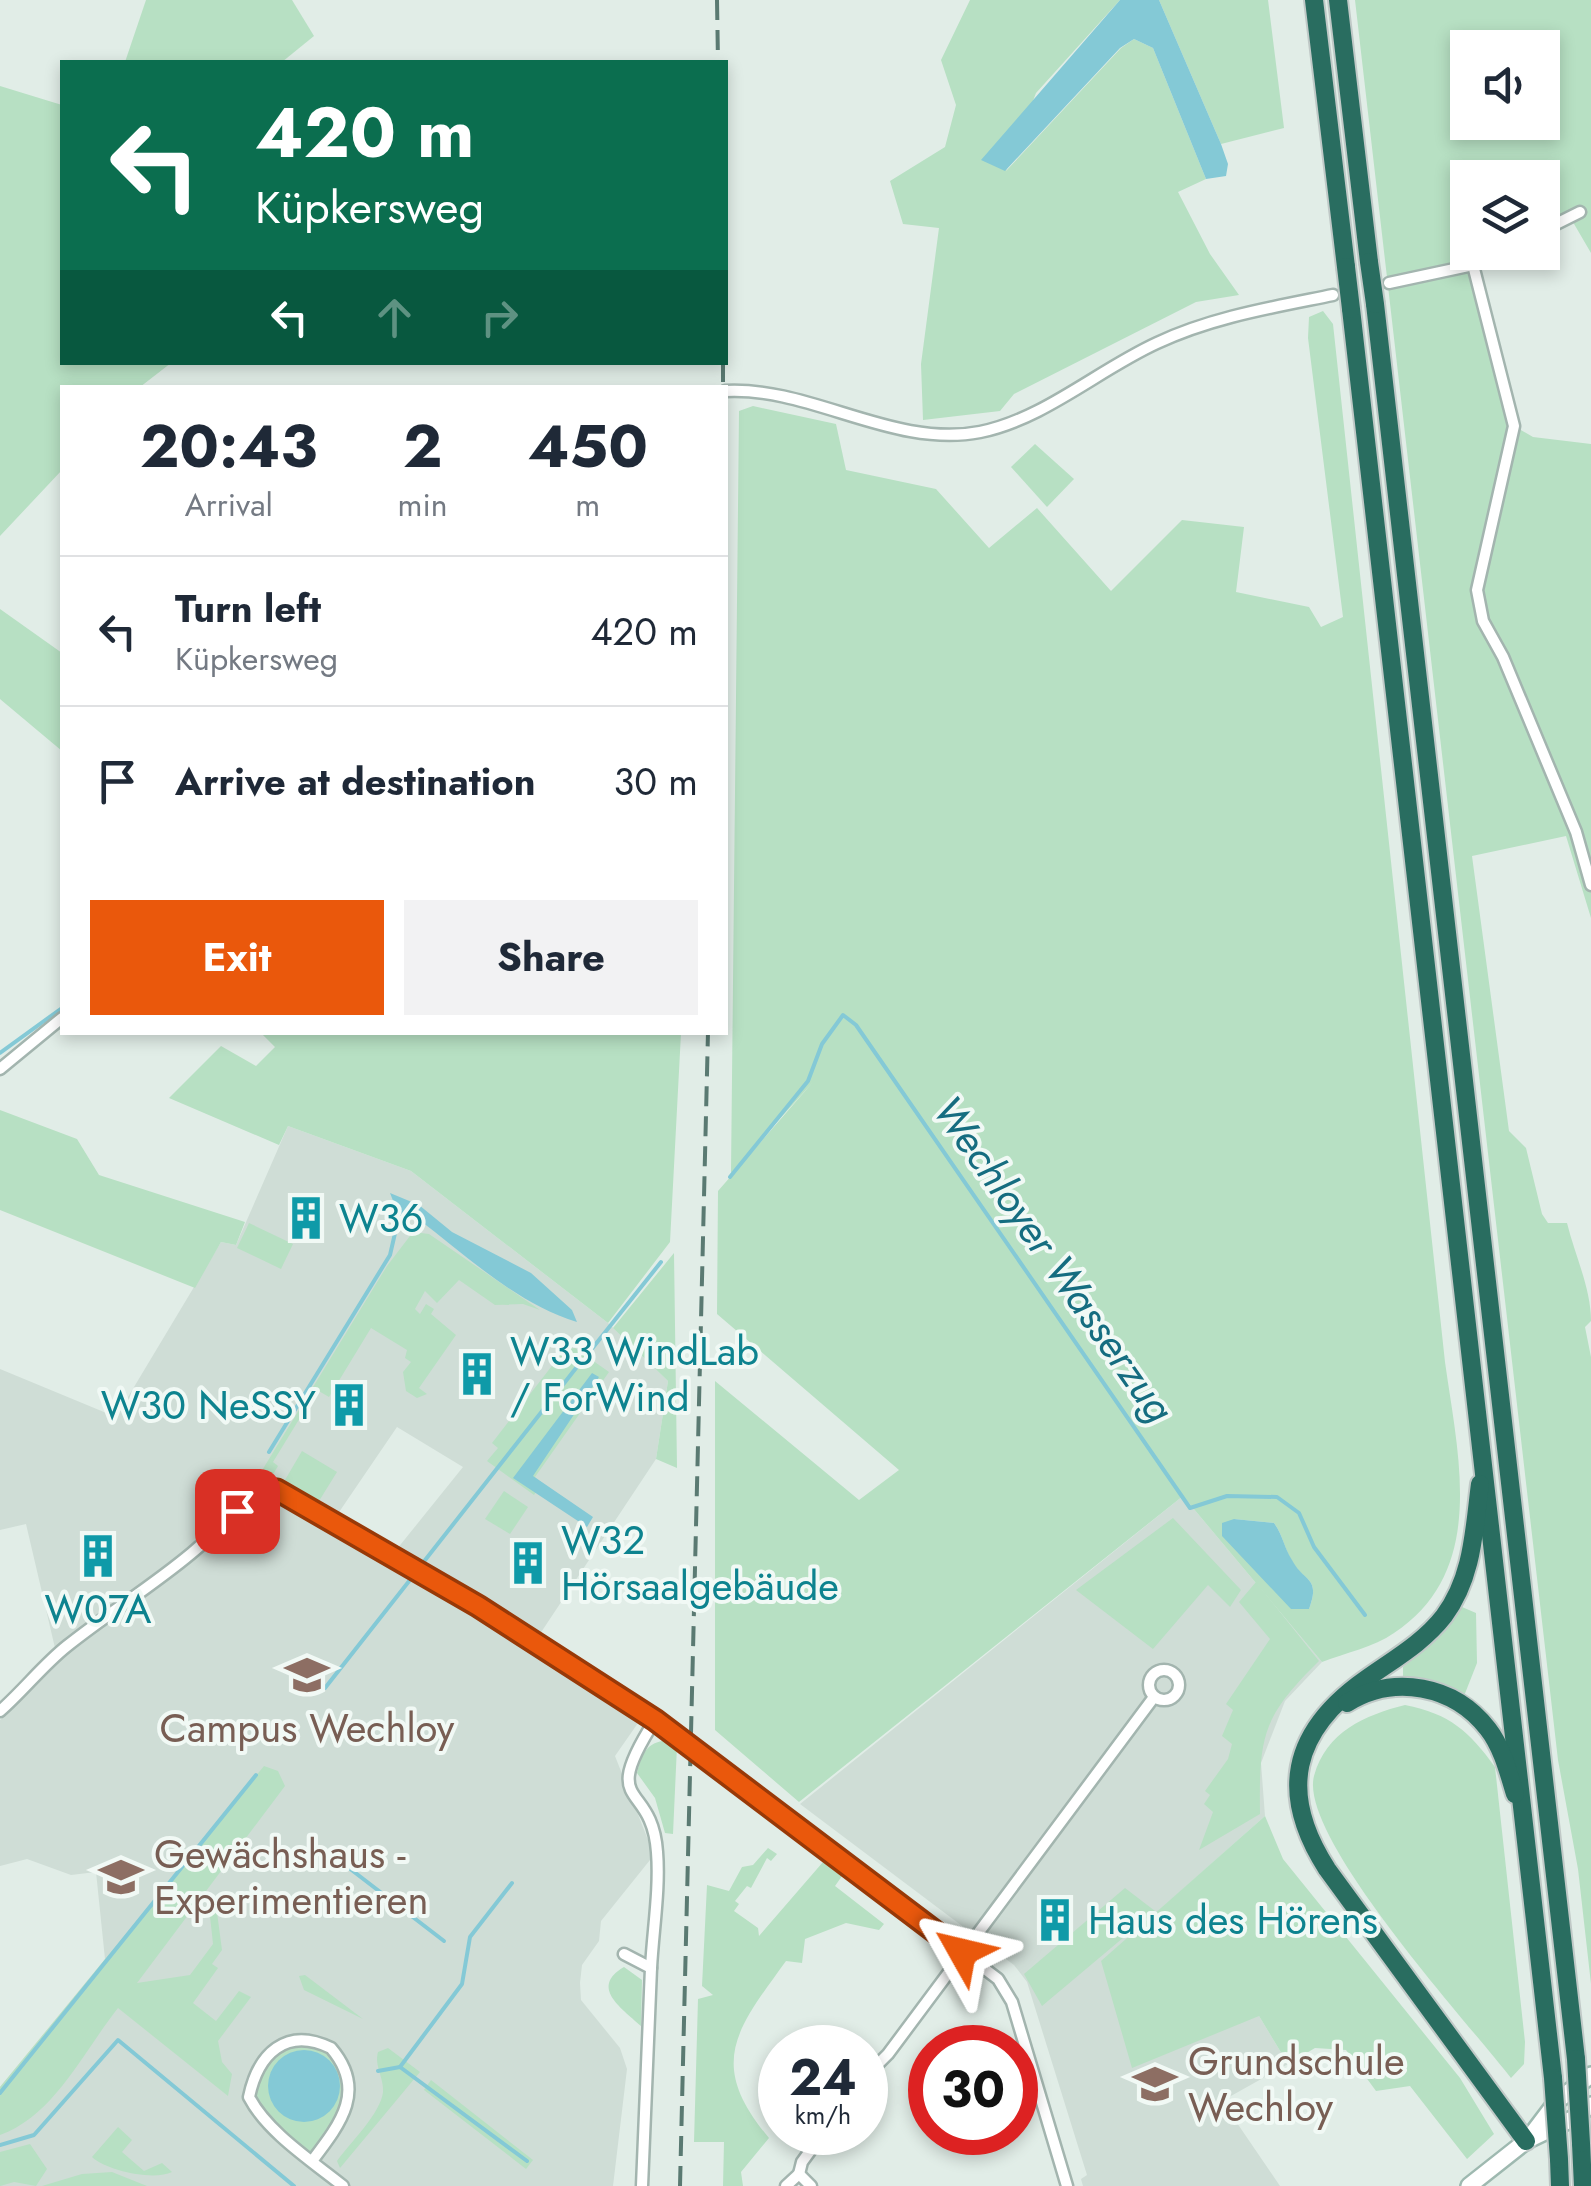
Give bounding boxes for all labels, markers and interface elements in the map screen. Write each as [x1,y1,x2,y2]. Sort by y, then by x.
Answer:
map controls [1450,30,1560,270]
button: sound [1450,30,1560,140]
text: 420 m [255,82,475,183]
icon: left [90,100,220,230]
button: layers [1450,160,1560,270]
text: Küpkersweg [255,175,484,240]
icon: left [262,290,317,345]
icon: ahead [367,290,422,345]
icon: right [472,290,527,345]
text: 20:43 [140,403,318,490]
text: 2 [403,403,442,490]
text: 450 [528,403,648,490]
text: Arrival [185,482,273,528]
text: min [398,482,448,528]
text: m [575,482,600,528]
text: Turn left [175,581,321,636]
icon: left [90,604,145,659]
text: 420 m [590,604,698,659]
text: Küpkersweg [175,636,338,682]
icon: arrive [90,754,145,809]
text: Arrive at destination [175,754,536,809]
text: 30 m [613,754,698,809]
button: Exit [90,900,384,1015]
button: Share [404,900,698,1015]
water label: Wechloyer Wasserzug [918,1083,1190,1435]
place label: W36 [339,1189,423,1247]
building icon: W36 [282,1194,330,1242]
place label: W33 WindLab / ForWind [510,1322,759,1426]
building icon: W33 WindLab / ForWind [453,1350,501,1398]
place label: W30 NeSSY [101,1376,317,1434]
building icon: W30 NeSSY [325,1381,373,1429]
pin [195,1469,280,1554]
icon: arrive [210,1484,265,1539]
place label: W32 Hörsaalgebäude [561,1511,839,1615]
building icon: W07A [74,1532,122,1580]
building icon: W32 Hörsaalgebäude [504,1539,552,1587]
place label: W07A [45,1580,152,1638]
school or university icon: Campus Wechloy [283,1651,331,1699]
place label: Campus Wechloy [160,1699,455,1757]
place label: Gewächshaus - Experimentieren [154,1825,428,1929]
school or university icon: Gewächshaus - Experimentieren [97,1853,145,1901]
place label: Haus des Hörens [1088,1891,1378,1949]
building icon: Haus des Hörens [1031,1896,1079,1944]
position arrow [910,1900,1014,2004]
speed limit sign: 30 [908,2025,1038,2155]
place label: Grundschule Wechloy [1188,2032,1405,2136]
text: 24 [789,2041,857,2114]
school or university icon: Grundschule Wechloy [1131,2060,1179,2108]
text: km/h [795,2097,851,2133]

